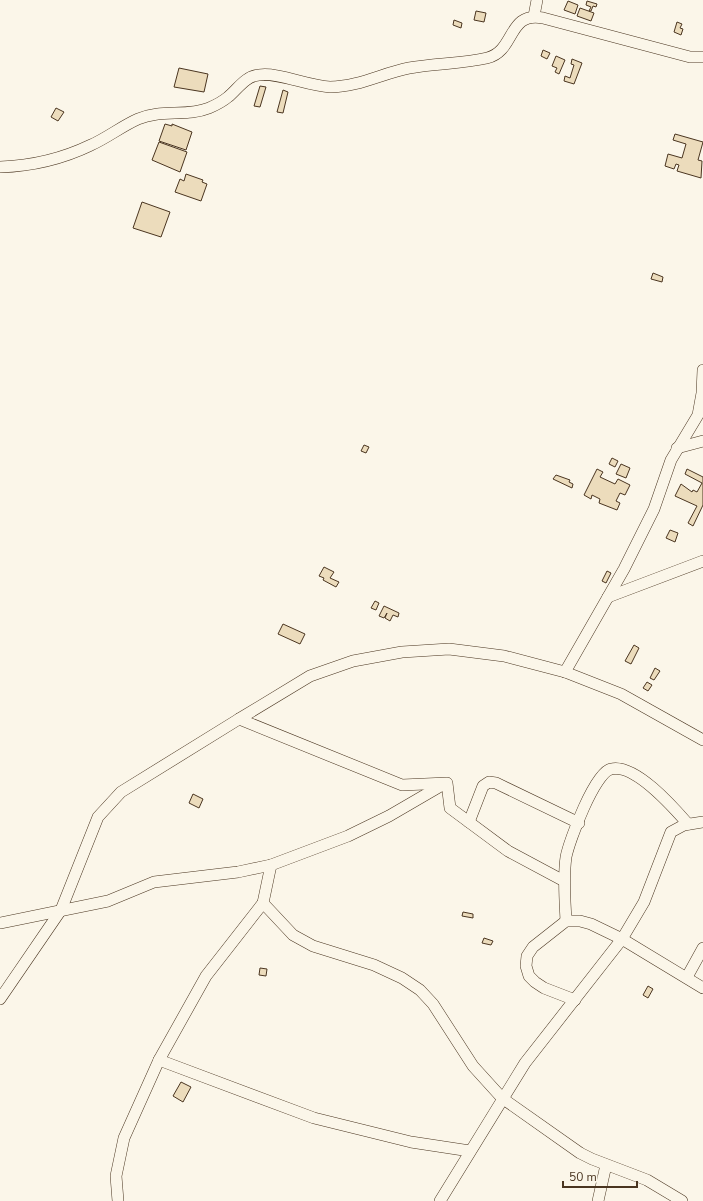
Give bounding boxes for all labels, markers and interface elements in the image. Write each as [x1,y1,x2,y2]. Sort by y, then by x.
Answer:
scale bar [563,1163,637,1189]
text: 50 m [569,1169,597,1185]

